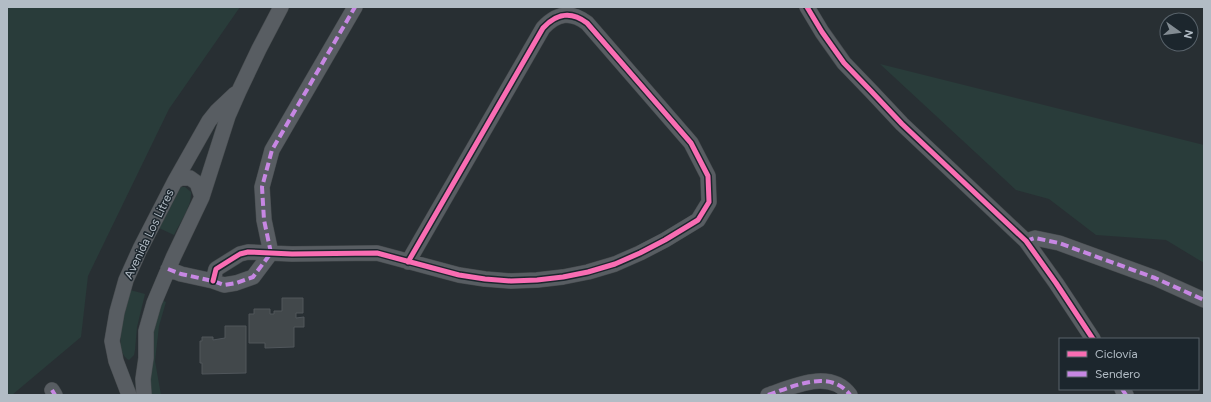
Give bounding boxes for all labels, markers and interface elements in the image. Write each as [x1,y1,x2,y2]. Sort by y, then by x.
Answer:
north arrow [1159,12,1199,52]
text: N [1181,29,1196,40]
street label: Avenida Los Litres [121,187,177,281]
legend [1059,338,1199,390]
text: Ciclovía [1095,347,1138,361]
text: Sendero [1095,367,1140,381]

